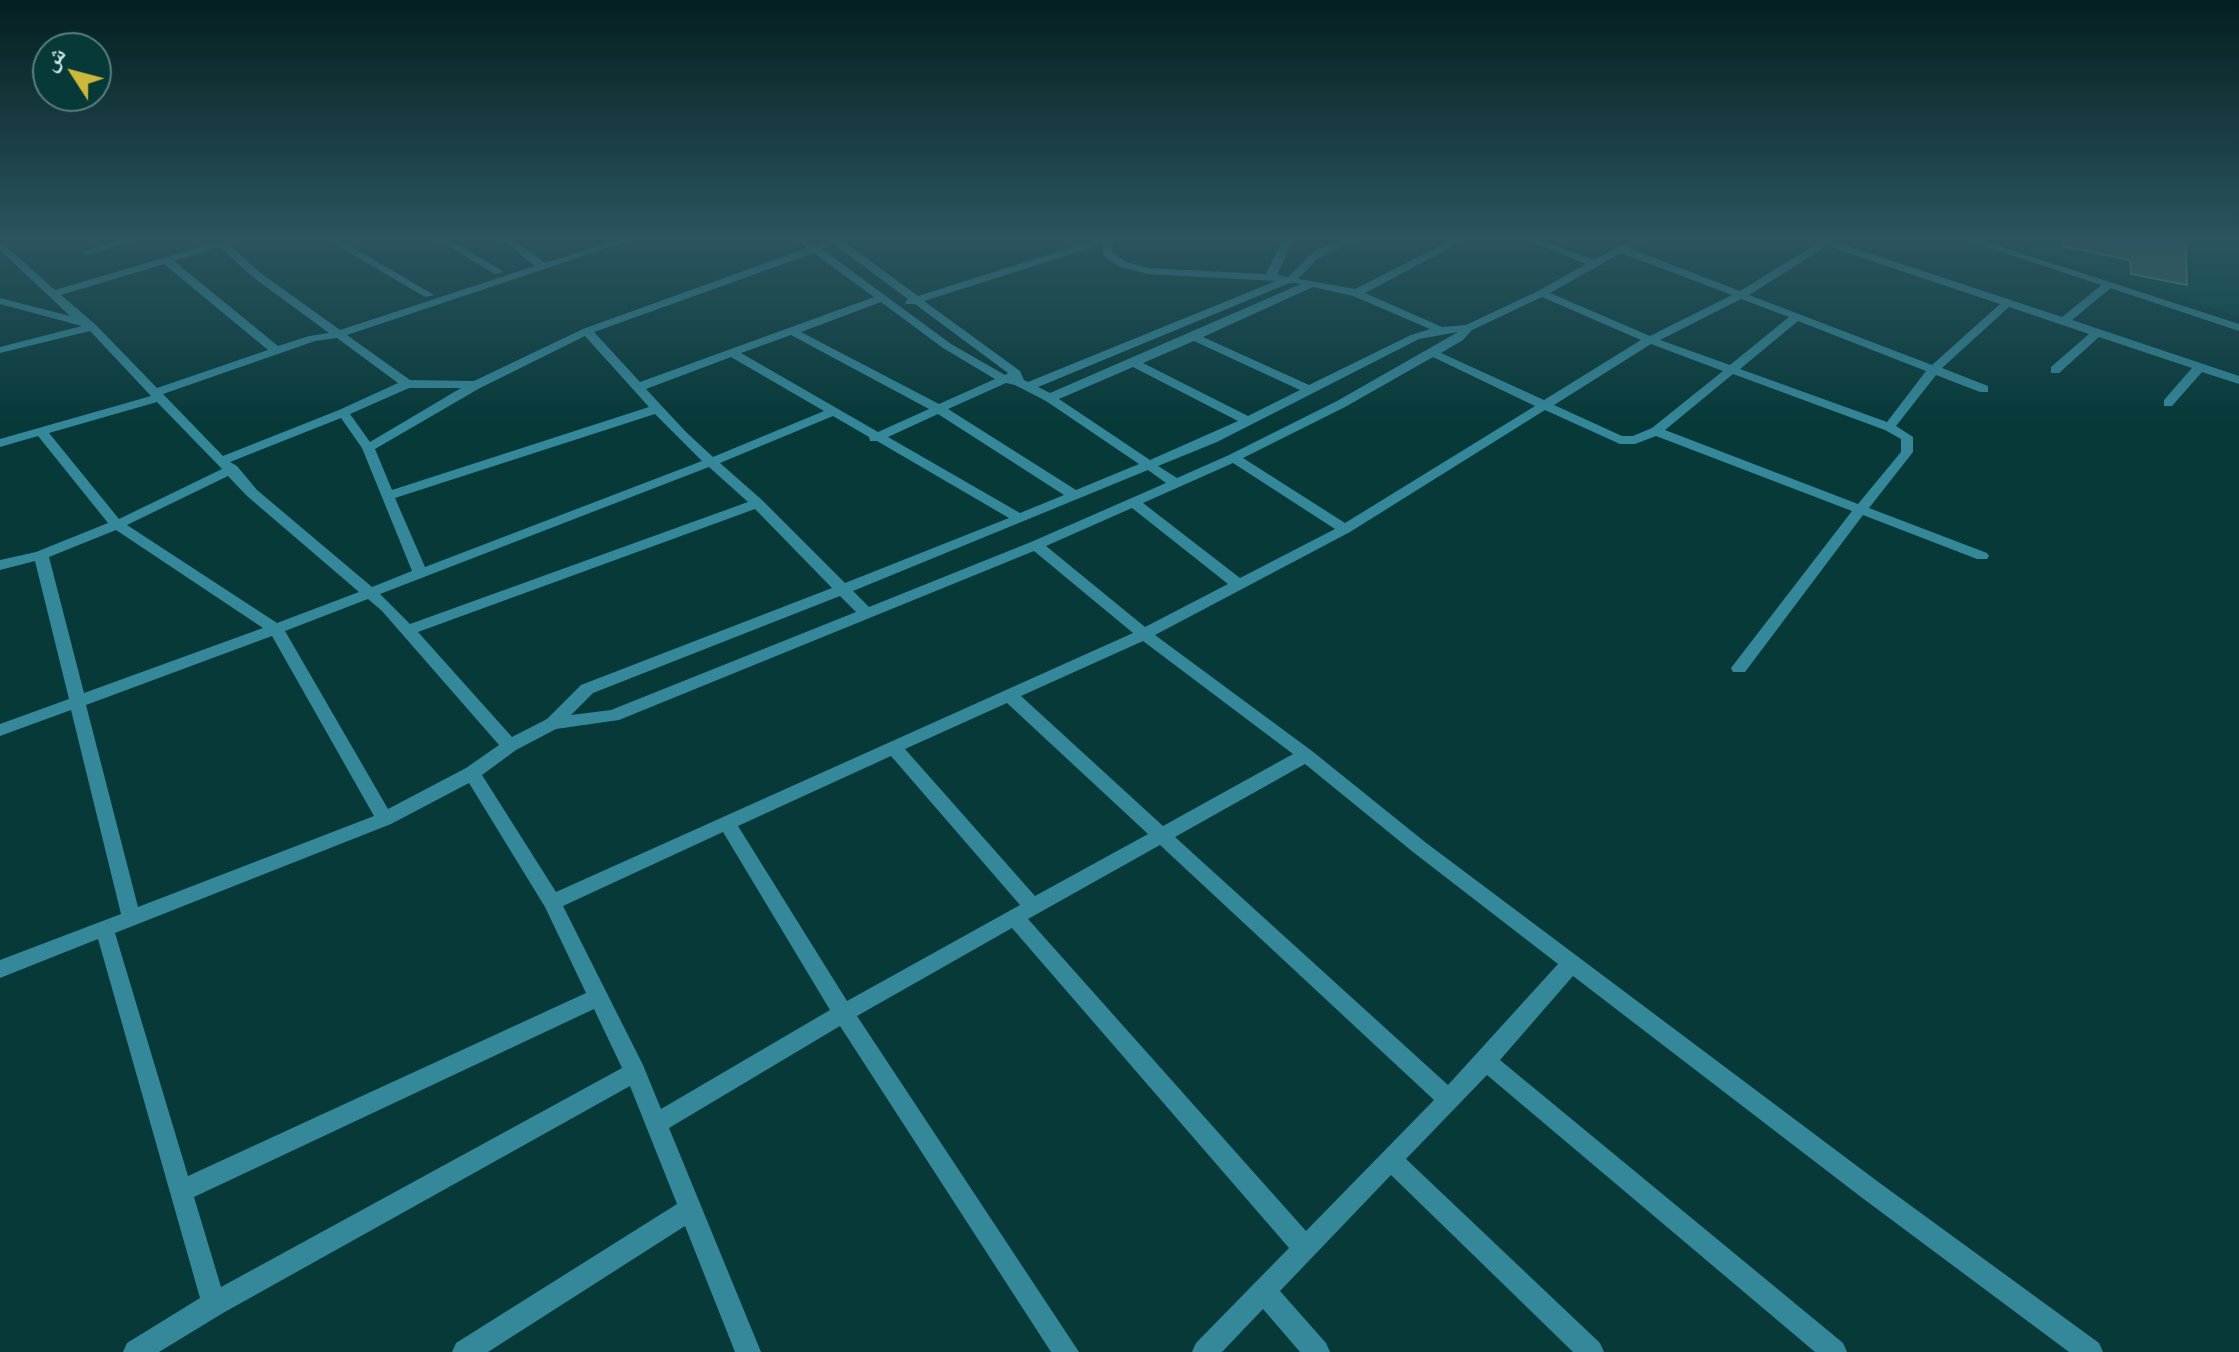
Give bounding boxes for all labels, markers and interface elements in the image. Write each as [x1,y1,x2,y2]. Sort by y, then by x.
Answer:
north arrow [32,32,112,112]
text: ش [37,42,71,76]

